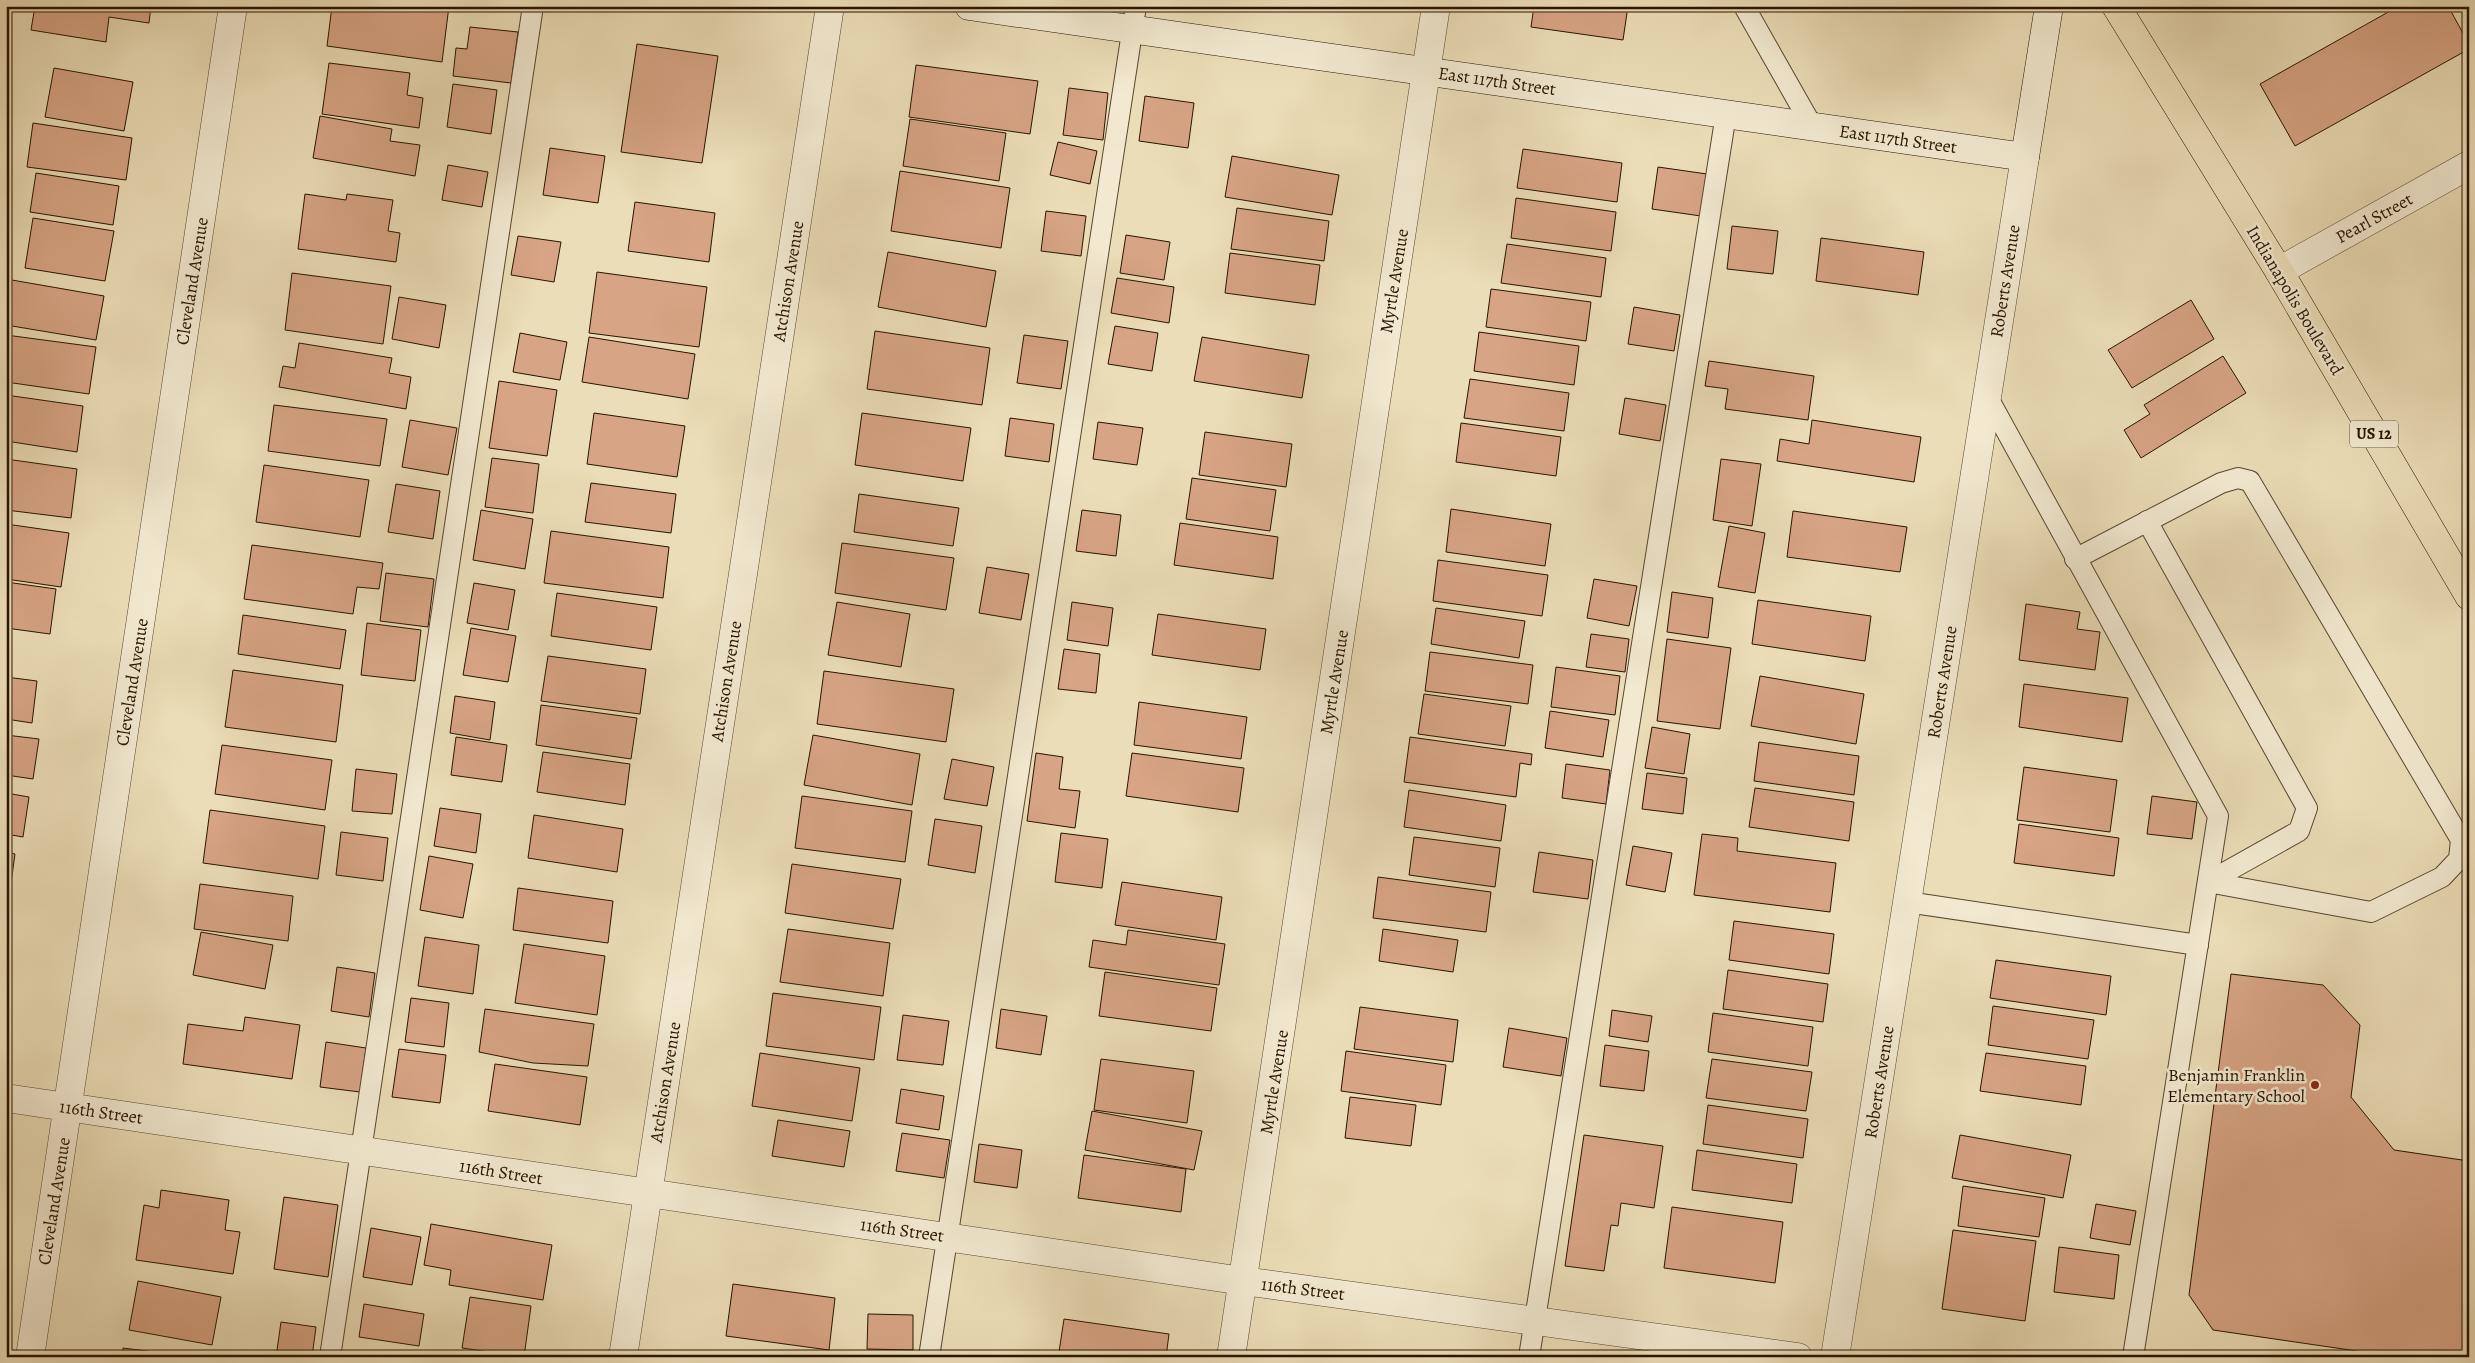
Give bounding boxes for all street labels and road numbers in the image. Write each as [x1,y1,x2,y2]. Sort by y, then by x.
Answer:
street label: East 117th Street [1437,61,1557,101]
street label: East 117th Street [1838,119,1958,159]
street label: Pearl Street [2331,187,2417,249]
street label: Cleveland Avenue [170,215,214,347]
street label: Atchison Avenue [766,219,809,344]
street label: Indianapolis Boulevard [2241,221,2349,380]
street label: Roberts Avenue [1984,223,2026,339]
street label: Myrtle Avenue [1374,227,1414,335]
road number: US 12 [2350,420,2398,448]
street label: Cleveland Avenue [110,616,154,748]
street label: Atchison Avenue [704,619,747,744]
street label: Roberts Avenue [1921,624,1963,740]
street label: Myrtle Avenue [1314,628,1354,736]
street label: Atchison Avenue [643,1020,686,1145]
street label: Roberts Avenue [1858,1024,1900,1140]
street label: Myrtle Avenue [1254,1028,1294,1136]
street label: 116th Street [58,1094,144,1130]
street label: Cleveland Avenue [32,1135,76,1267]
street label: 116th Street [458,1154,544,1190]
street label: 116th Street [859,1212,945,1248]
street label: 116th Street [1260,1272,1346,1306]

